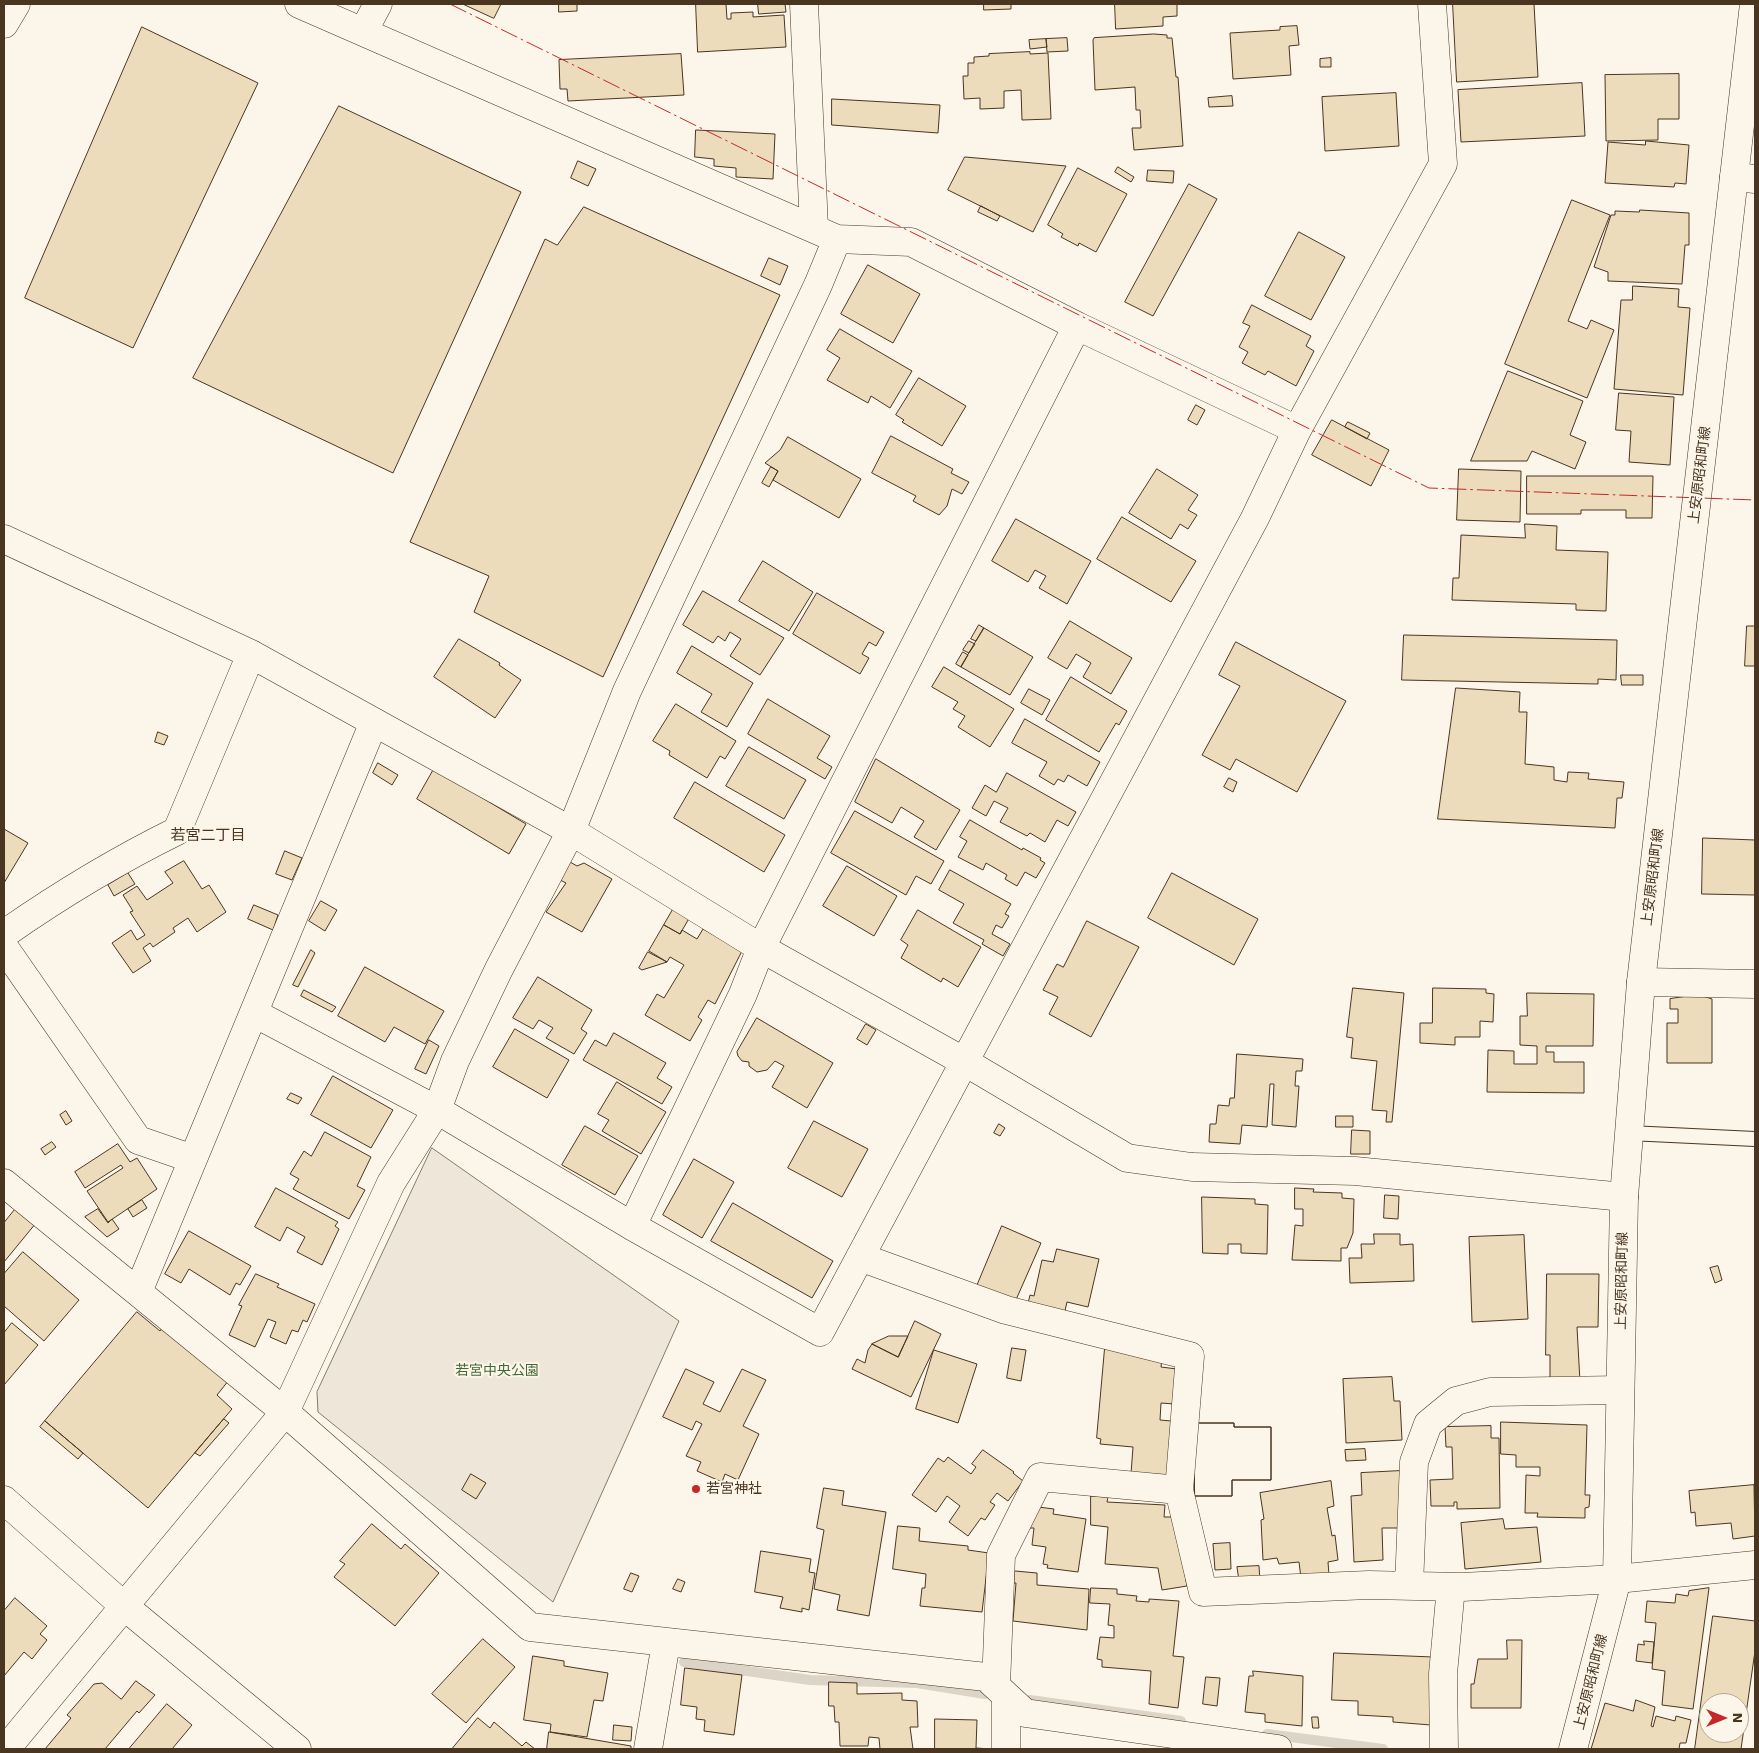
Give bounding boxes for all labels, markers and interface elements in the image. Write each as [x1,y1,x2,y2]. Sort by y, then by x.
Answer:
street label: 上安原昭和町線 [1686,425,1714,525]
district label: 若宮二丁目 [171,827,245,845]
street label: 上安原昭和町線 [1639,827,1667,927]
street label: 上安原昭和町線 [1613,1232,1631,1330]
park label: 若宮中央公園 [455,1363,539,1379]
place label: 若宮神社 [706,1481,762,1497]
marker: 若宮神社 [690,1483,702,1495]
street label: 上安原昭和町線 [1571,1632,1611,1732]
north arrow [1699,1693,1749,1743]
text: N [1730,1713,1746,1723]

